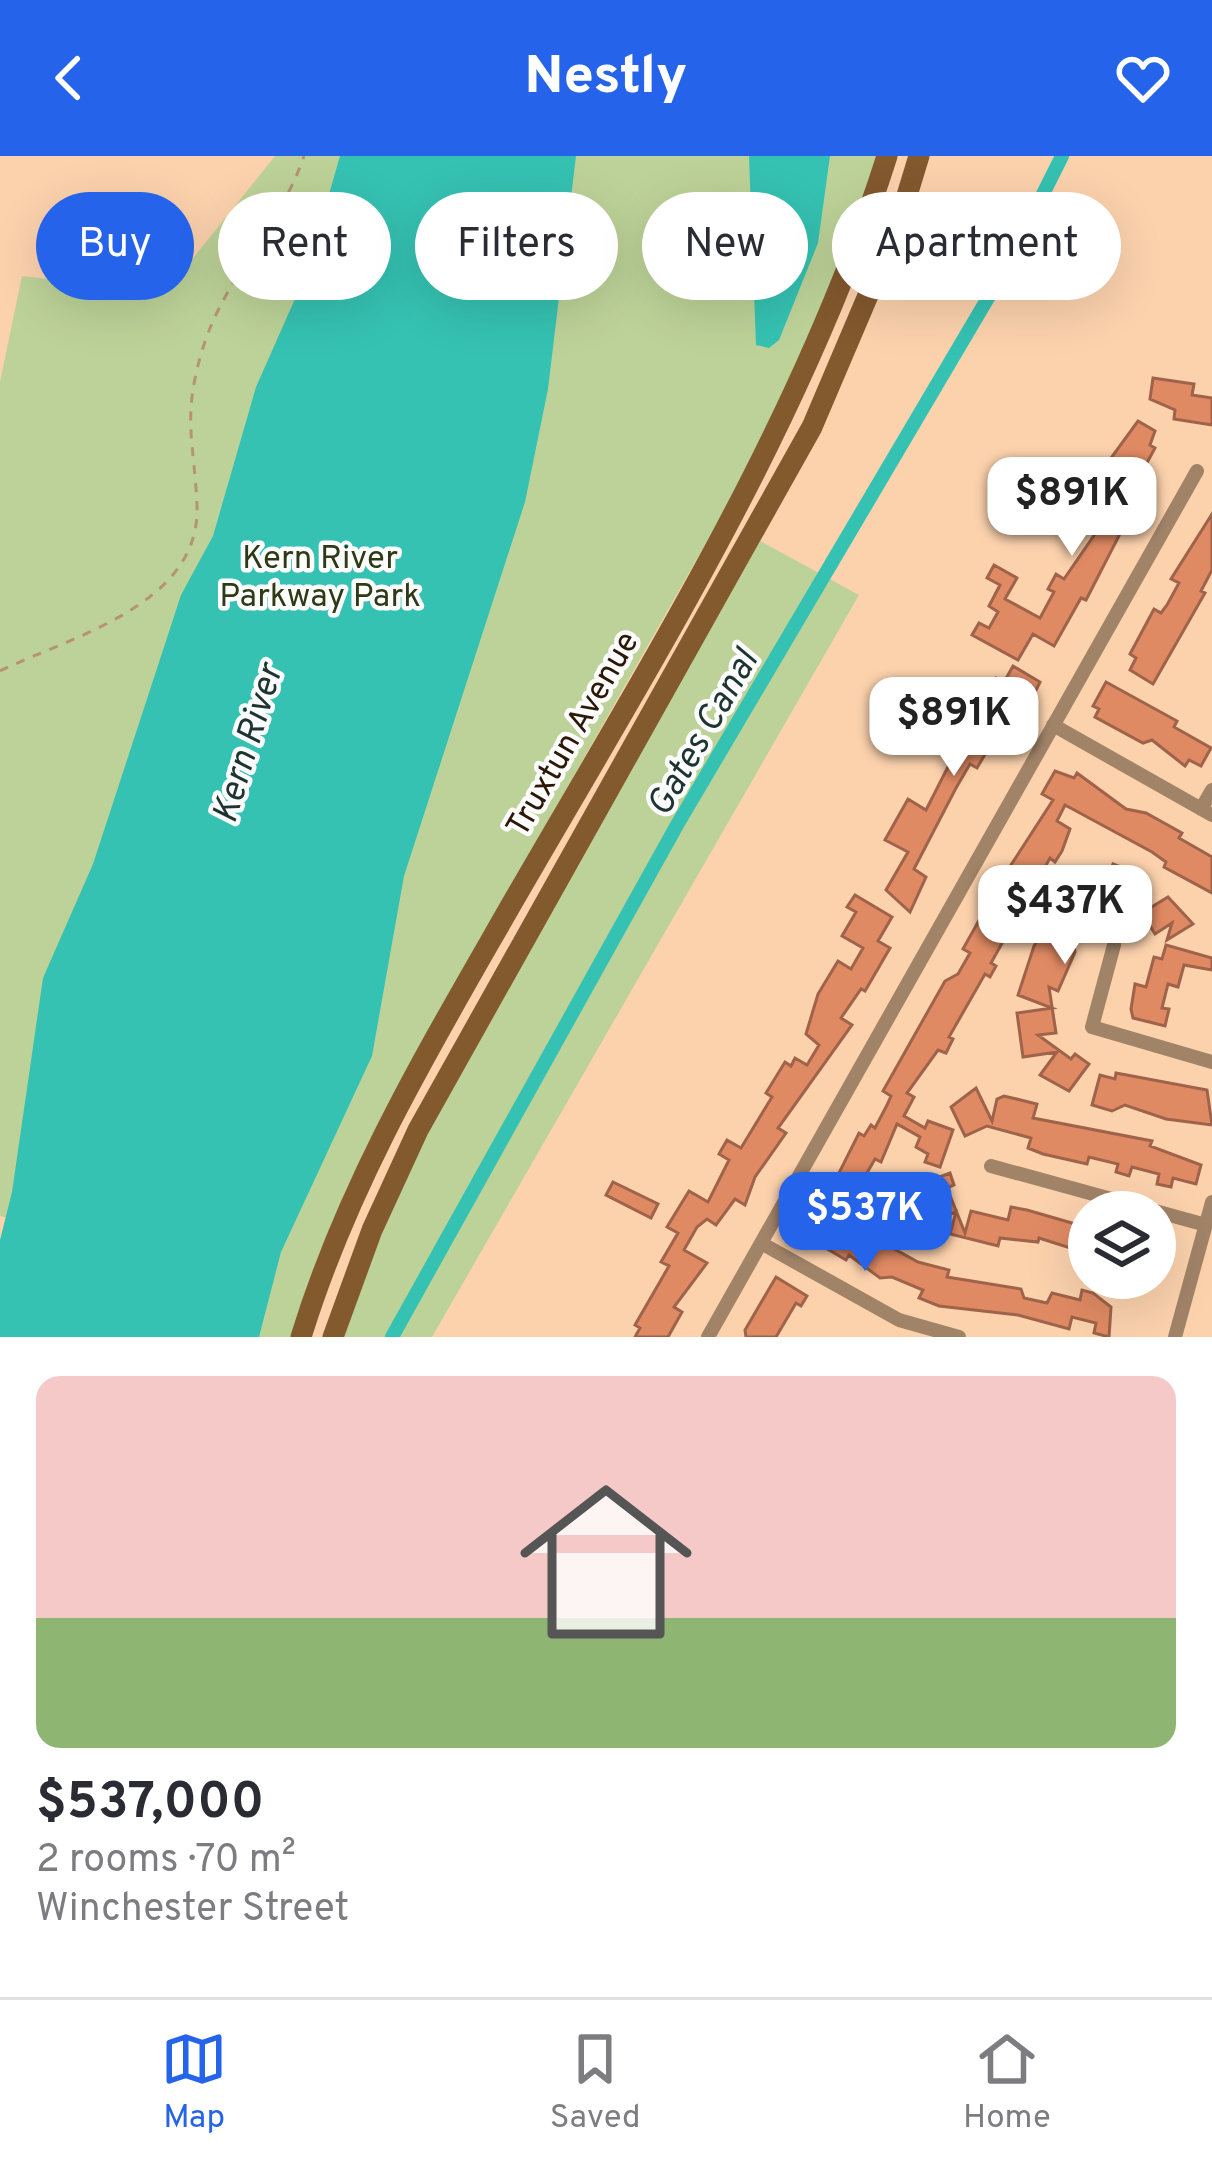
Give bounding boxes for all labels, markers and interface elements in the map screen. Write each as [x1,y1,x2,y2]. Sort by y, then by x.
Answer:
text: Nestly [525,44,687,113]
icon: back [36,45,102,111]
icon: heart [1110,45,1176,111]
chip: Buy [36,192,194,300]
chip: Rent [218,192,391,300]
chip: Filters [415,192,618,300]
chip: New [642,192,808,300]
chip: Apartment [832,192,1121,300]
pin: $891K [988,457,1156,559]
text: $891K [1014,471,1130,520]
park label: Kern River Parkway Park [219,539,421,619]
street label: Truxtun Avenue [499,625,650,845]
water label: Gates Canal [638,641,772,826]
water label: Kern River [204,656,297,829]
pin: $891K [870,677,1038,779]
text: $891K [896,691,1012,740]
pin: $437K [981,865,1149,967]
text: $437K [1005,879,1125,928]
pin: $537K [781,1172,949,1274]
text: $537K [806,1186,924,1235]
map controls [1068,1191,1176,1299]
button: layers [1068,1191,1176,1299]
icon: home [498,1454,714,1670]
text: $537,000 [36,1772,264,1837]
text: 2 rooms · 70 m² [36,1837,296,1886]
text: Winchester Street [36,1886,349,1935]
tab: Map [161,2026,227,2140]
tab: Saved [550,2026,641,2140]
tab: Home [963,2026,1051,2140]

